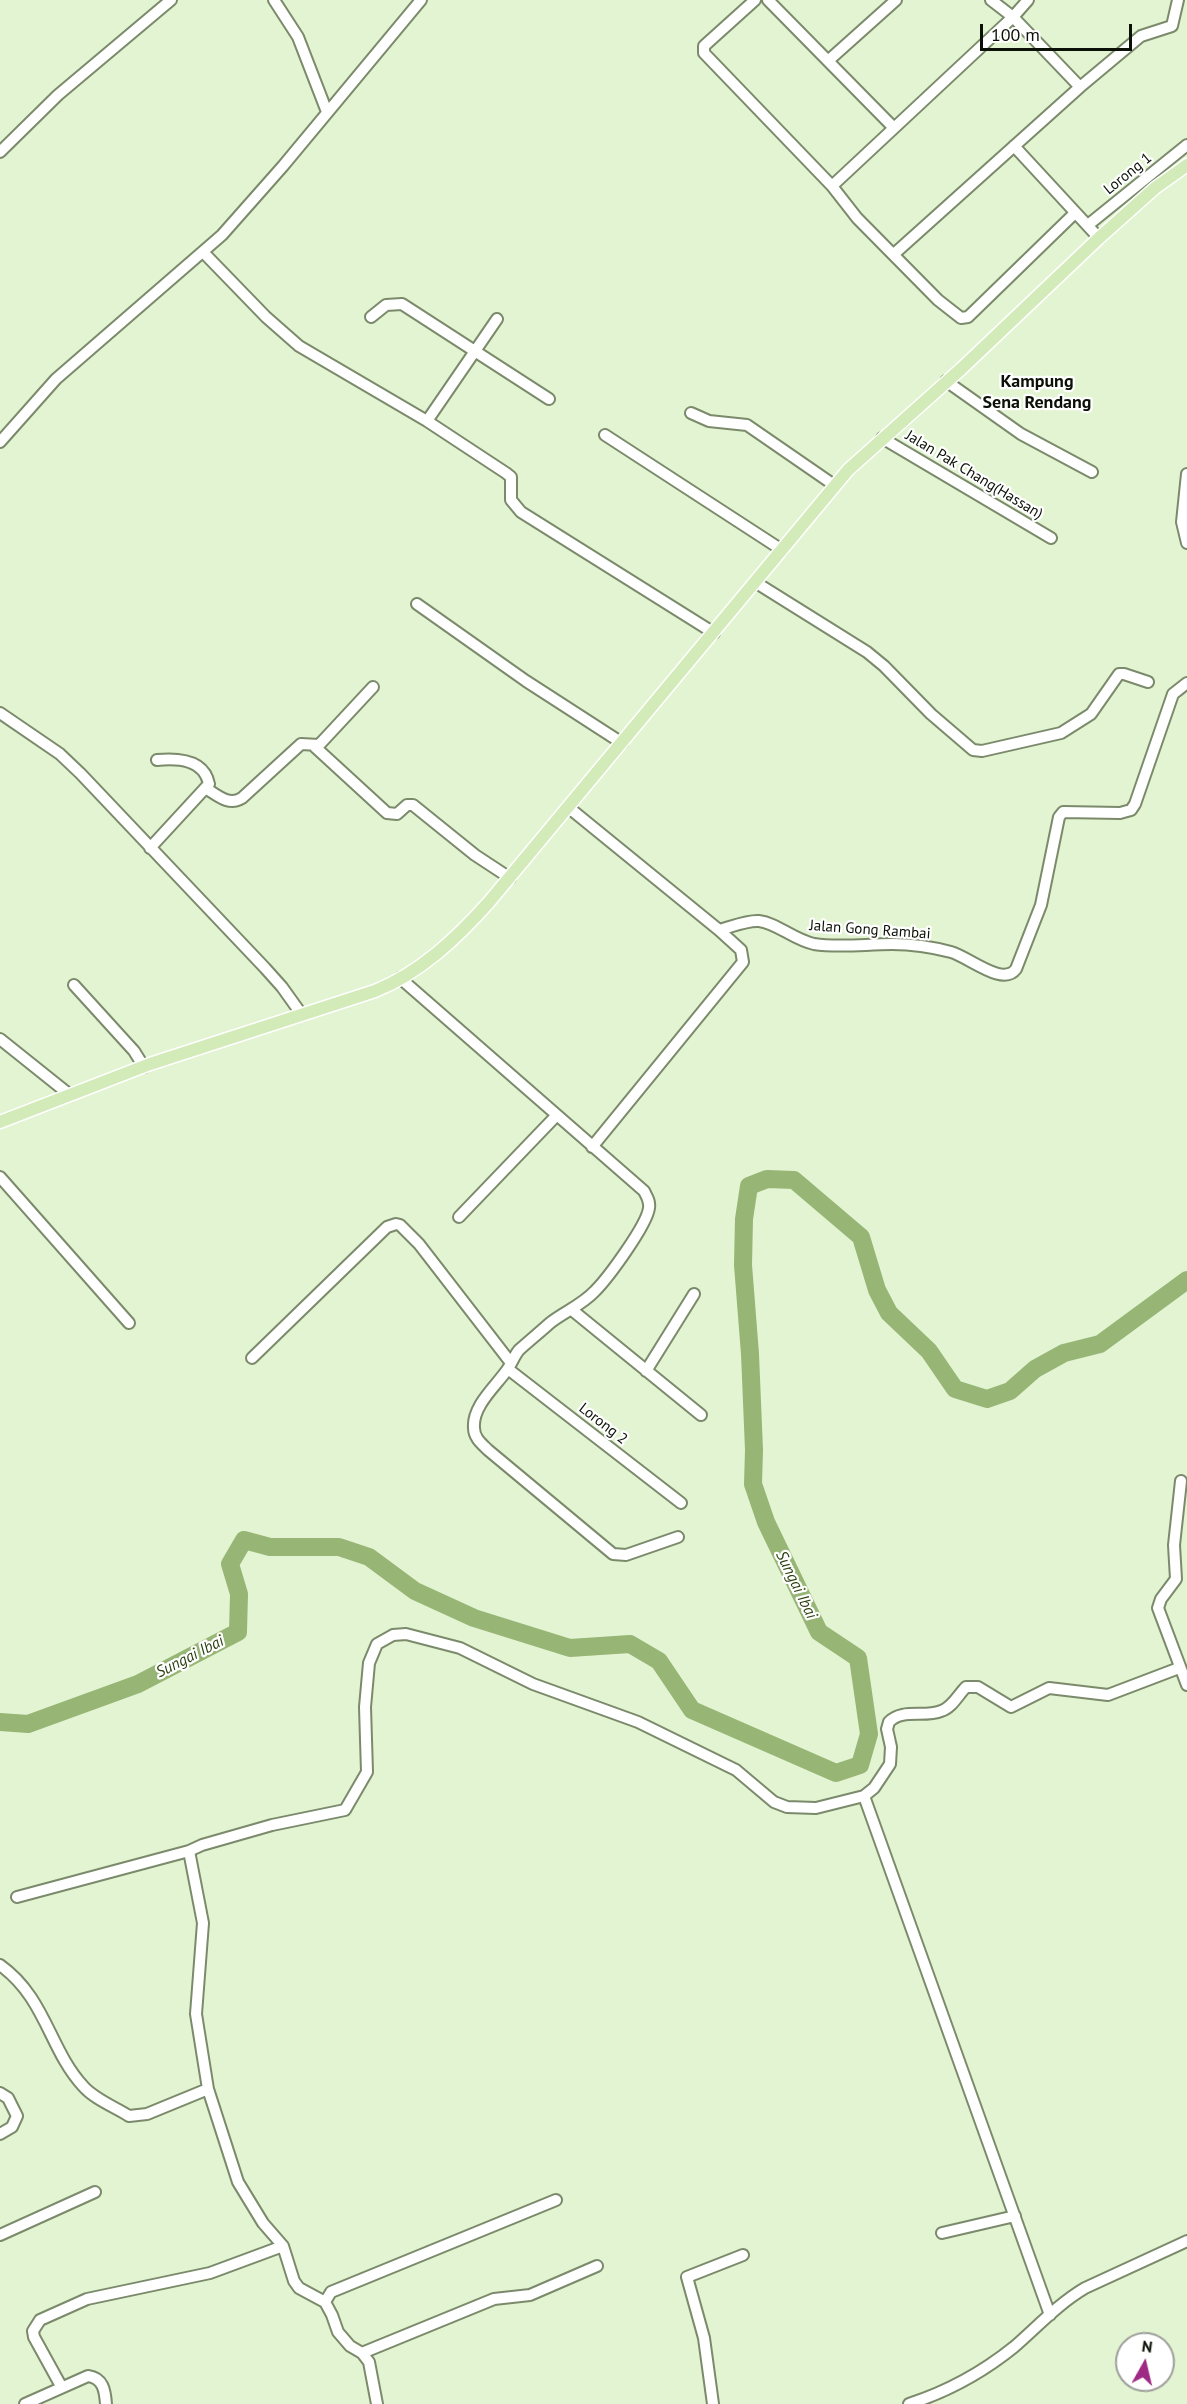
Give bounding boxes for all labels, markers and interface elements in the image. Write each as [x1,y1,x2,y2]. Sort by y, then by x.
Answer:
scale bar [983,12,1134,50]
text: 100 m [991,23,1040,46]
street label: Lorong 1 [1100,149,1156,199]
district label: Kampung Sena Rendang [983,371,1091,413]
street label: Jalan Pak Chang(Hassan) [902,427,1046,523]
street label: Jalan Gong Rambai [809,917,931,943]
street label: Lorong 2 [575,1400,631,1448]
water label: Sungai Ibai [771,1548,821,1622]
water label: Sungai Ibai [153,1632,227,1682]
north arrow [1115,2332,1175,2392]
text: N [1141,2336,1154,2357]

